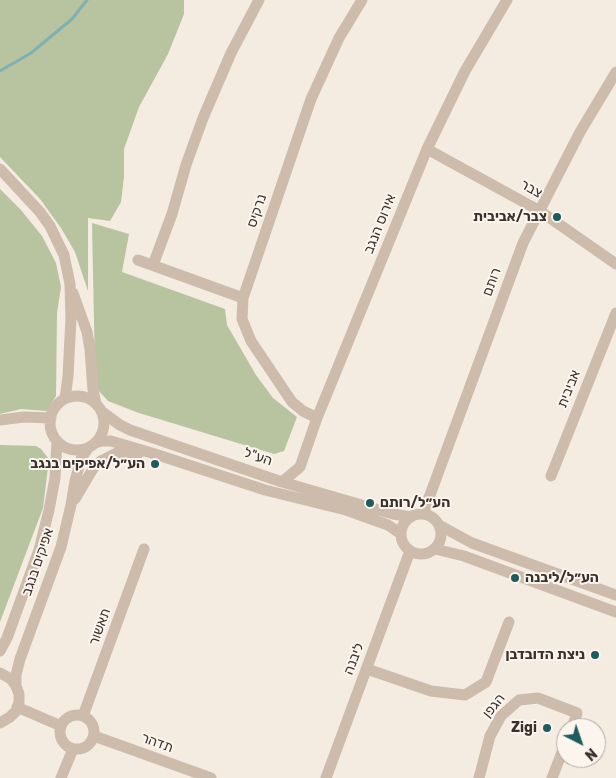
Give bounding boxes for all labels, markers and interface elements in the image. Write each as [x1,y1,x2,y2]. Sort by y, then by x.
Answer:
street label: צבר [517,176,545,202]
street label: נרקיס [243,192,271,230]
street label: אירוס הנגב [360,192,400,256]
place label: צבר/אביבית [473,209,547,225]
marker: צבר/אביבית [551,211,563,223]
street label: רותם [479,266,505,298]
street label: אביבית [554,368,584,410]
street label: הע"ל [241,444,275,470]
place label: הע״ל/אפיקים בנגב [30,456,145,472]
marker: הע״ל/אפיקים בנגב [149,458,161,470]
place label: הע״ל/רותם [380,495,450,511]
marker: הע״ל/רותם [364,497,376,509]
street label: אפיקים בנגב [19,526,57,598]
place label: הע״ל/ליבנה [525,570,599,586]
marker: הע״ל/ליבנה [509,572,521,584]
street label: תאשור [86,606,114,648]
street label: ליבנה [340,641,368,677]
place label: ניצת הדובדבן [506,647,585,663]
marker: ניצת הדובדבן [589,649,601,661]
street label: הגפן [479,690,509,722]
north arrow [556,718,606,768]
place label: Zigi [511,720,537,736]
marker: Zigi [541,722,553,734]
street label: תדהר [139,729,175,757]
text: N [581,744,600,764]

